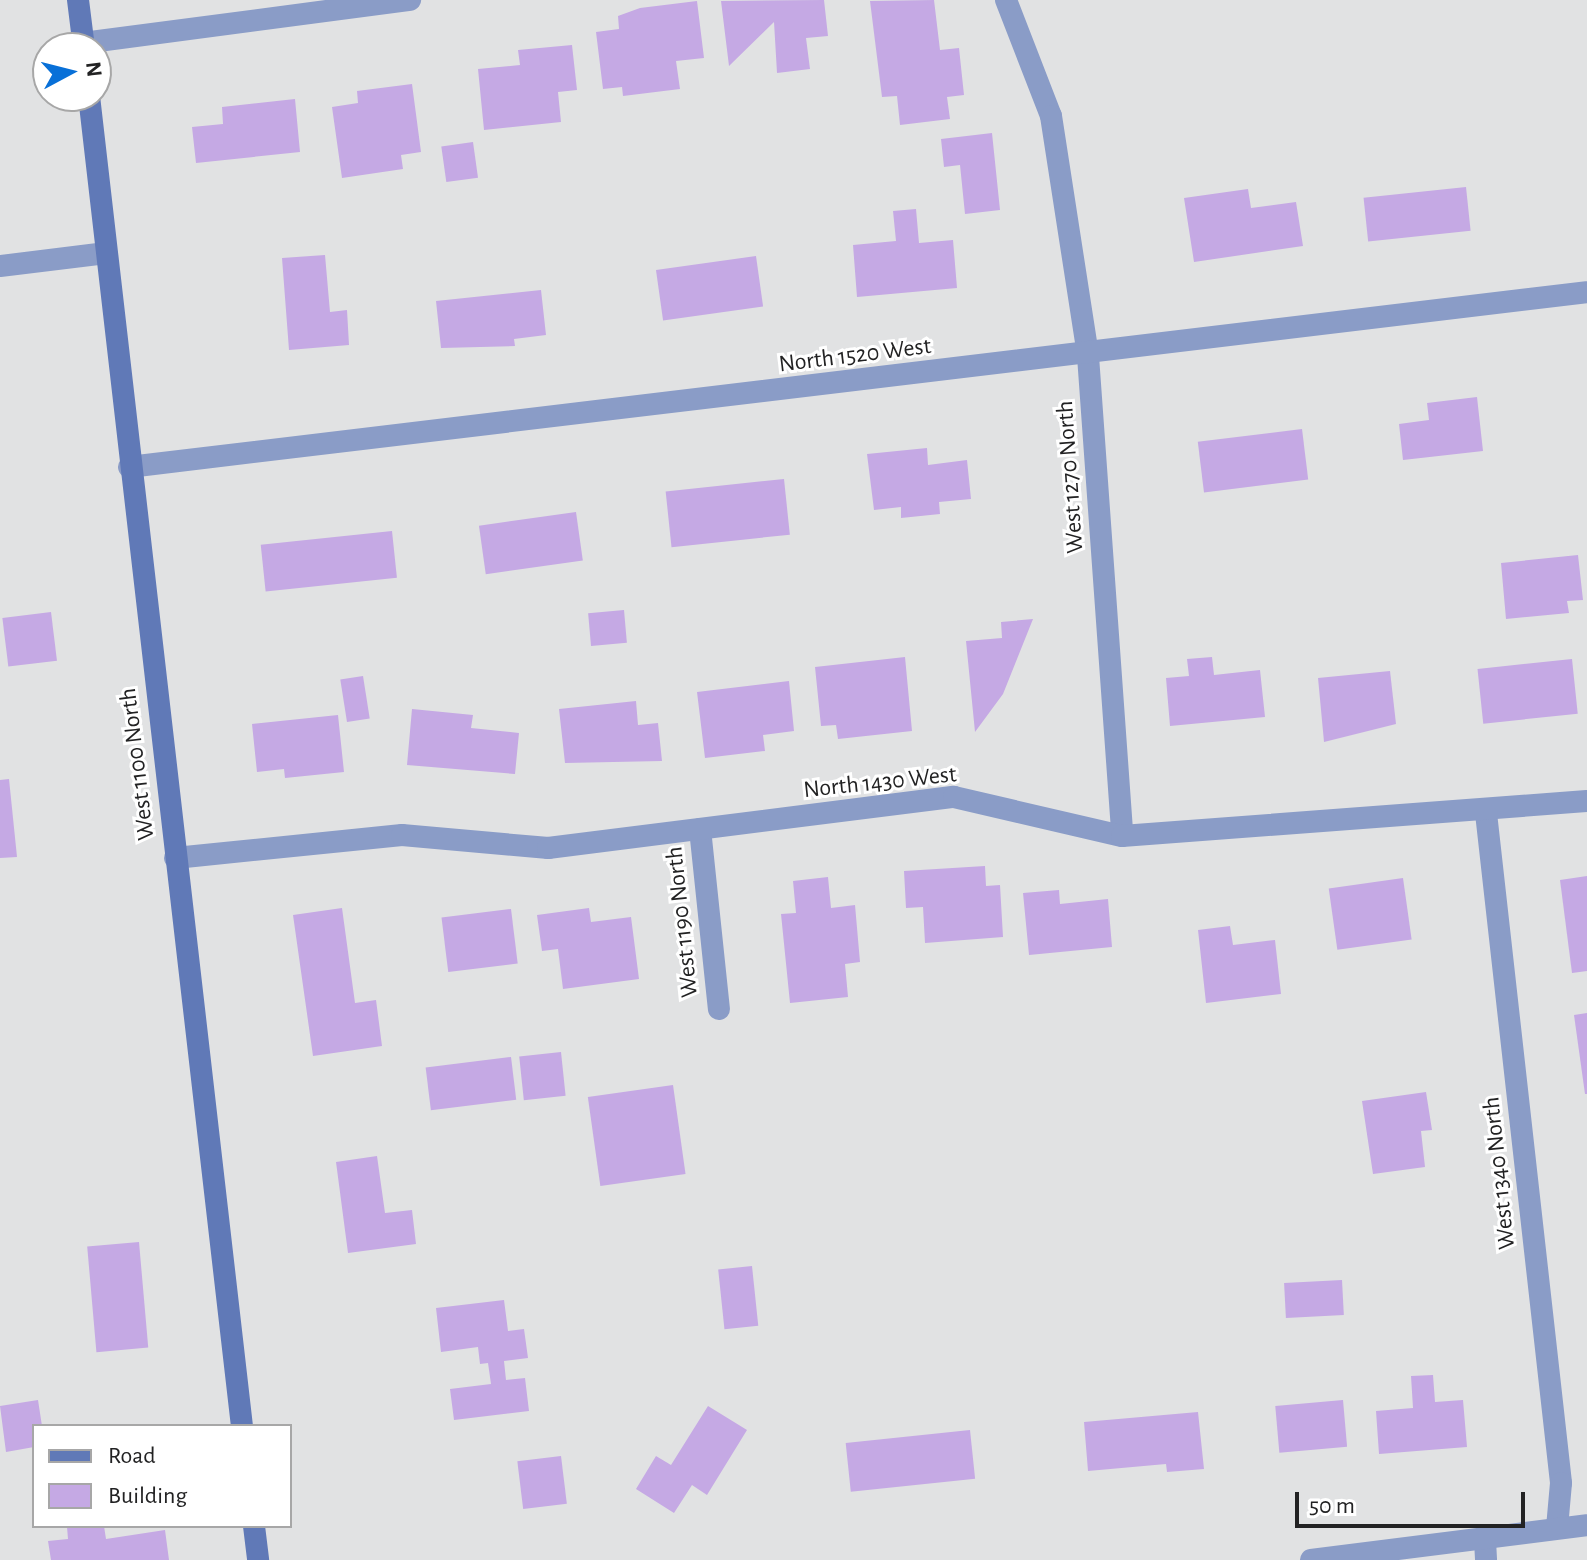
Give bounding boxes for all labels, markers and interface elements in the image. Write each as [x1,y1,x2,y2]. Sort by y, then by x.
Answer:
north arrow [32,32,112,112]
text: N [82,60,106,78]
street label: North 1520 West [777,332,933,380]
street label: West 1270 North [1051,400,1091,554]
street label: West 1100 North [114,686,162,842]
street label: North 1430 West [802,761,958,805]
street label: West 1190 North [661,845,705,999]
street label: West 1340 North [1478,1095,1522,1251]
legend [32,1424,292,1528]
text: Road [108,1444,156,1468]
scale bar [1299,1476,1529,1526]
text: Building [108,1484,187,1508]
text: 50 m [1309,1494,1355,1518]

